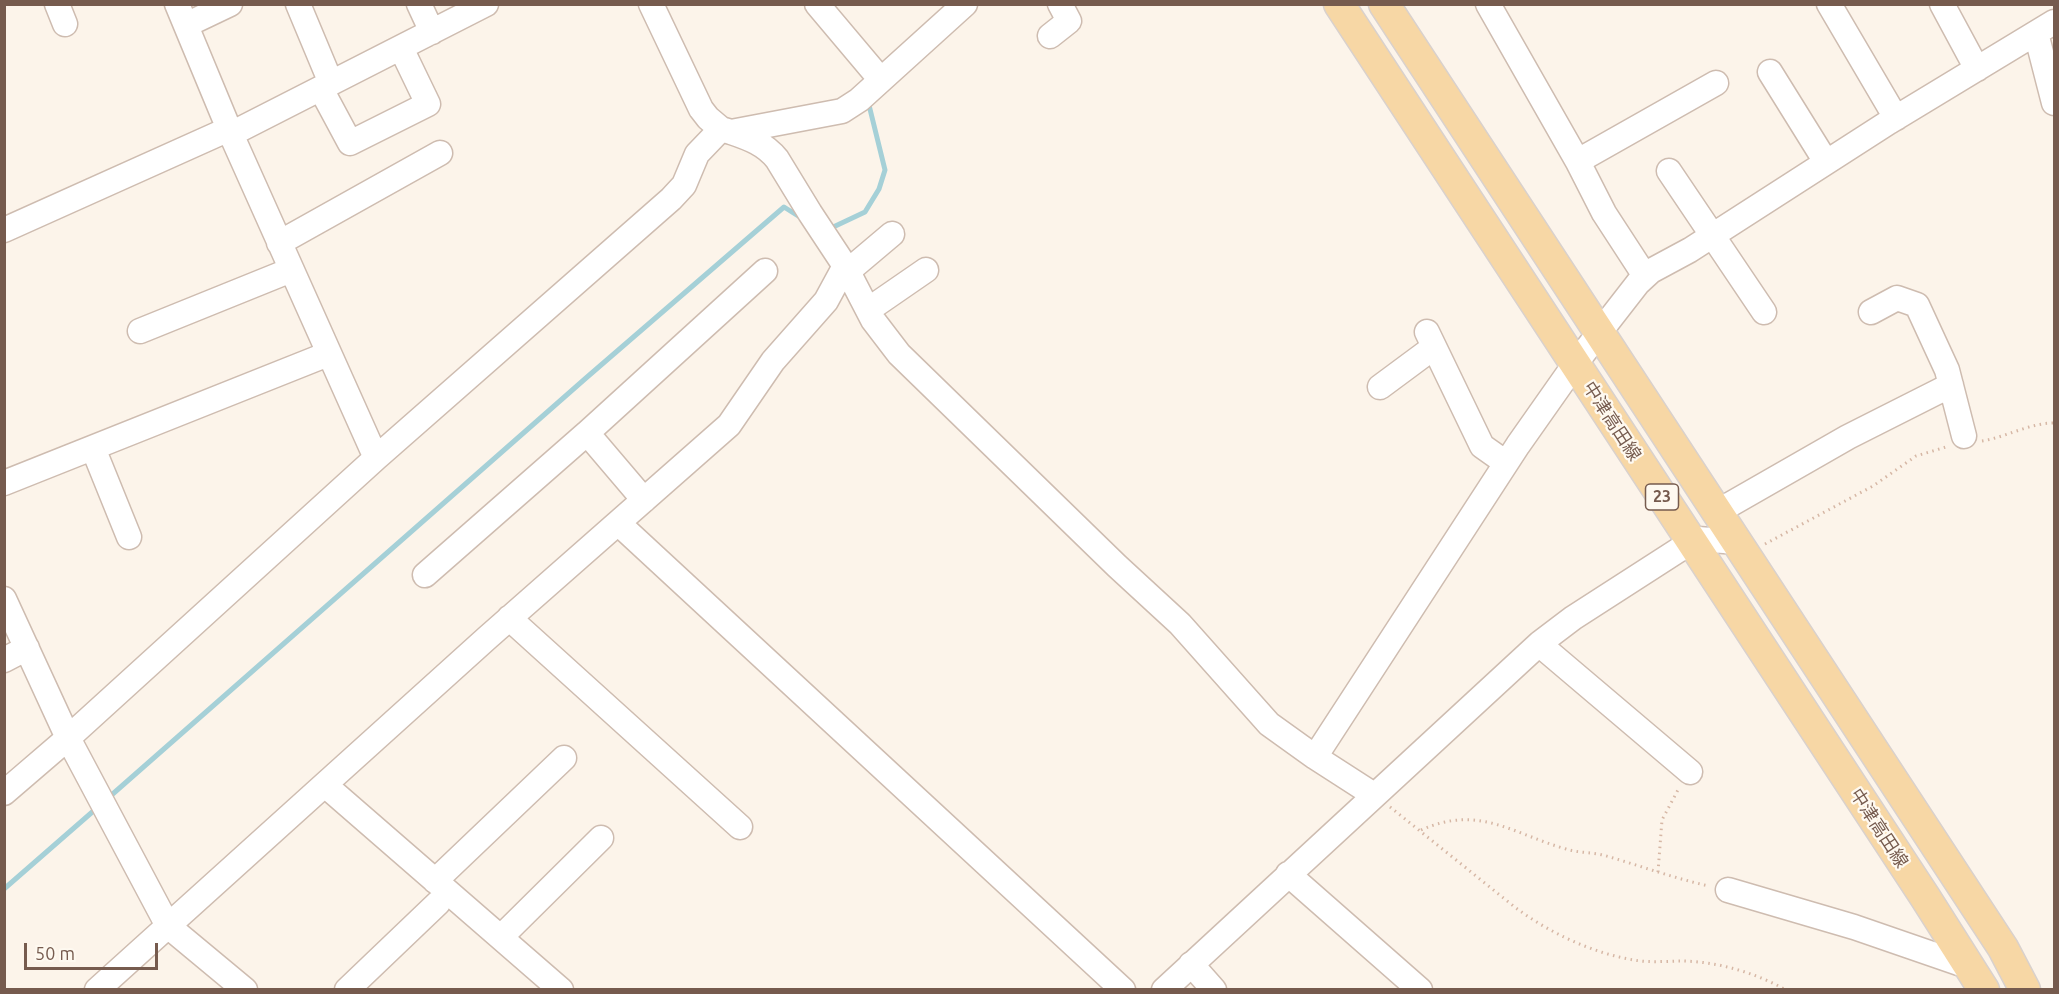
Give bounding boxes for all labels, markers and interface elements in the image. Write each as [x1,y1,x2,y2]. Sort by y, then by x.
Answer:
street label: 中津高田線 [1578,377,1646,465]
road number: 23 [1646,484,1678,510]
street label: 中津高田線 [1845,784,1913,872]
scale bar [27,931,160,969]
text: 50 m [35,943,75,963]

